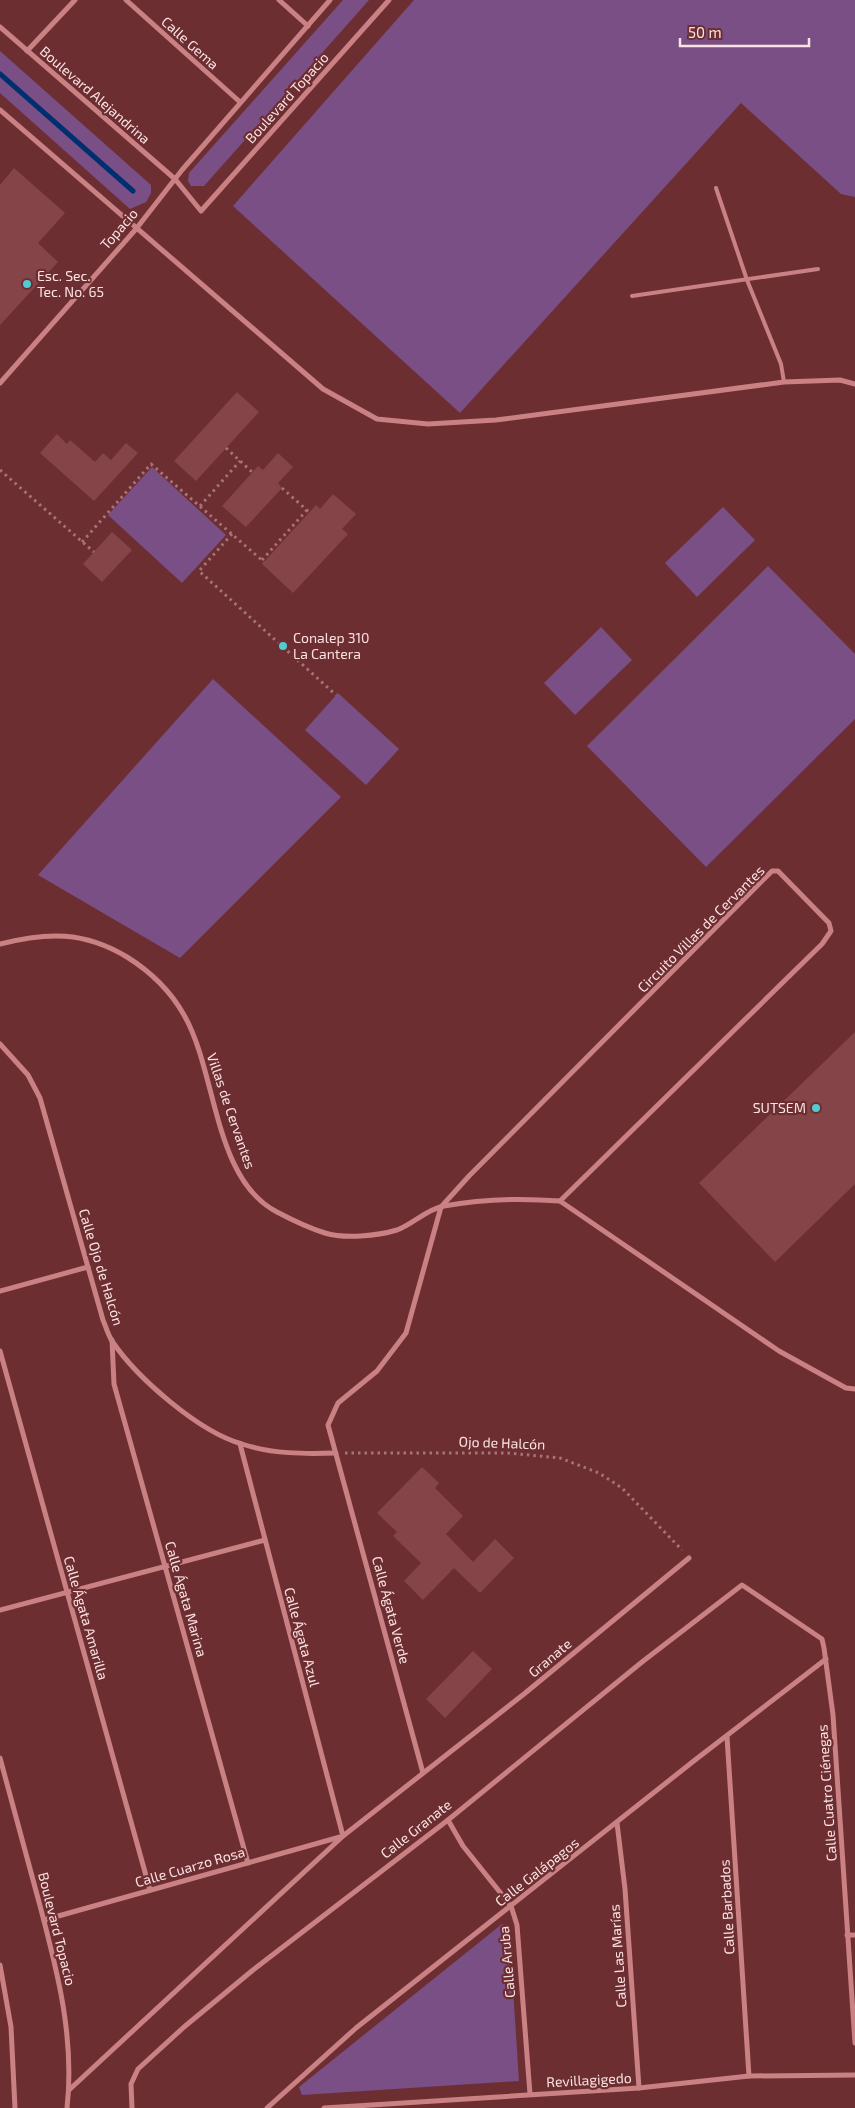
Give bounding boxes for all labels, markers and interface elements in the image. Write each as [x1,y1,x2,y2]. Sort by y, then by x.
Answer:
street label: Calle Gema [158,13,222,73]
scale bar [680,15,809,47]
text: 50 m [688,23,722,41]
street label: Boulevard Alejandrina [37,42,154,147]
street label: Boulevard Topacio [241,49,332,147]
street label: Topacio [96,205,141,253]
place label: Esc. Sec. Tec. No. 65 [37,267,104,300]
marker: Esc. Sec. Tec. No. 65 [21,278,33,290]
place label: Conalep 310 La Cantera [293,629,369,662]
marker: Conalep 310 La Cantera [277,640,289,652]
street label: Circuito Villas de Cervantes [634,862,768,996]
street label: Villas de Cervantes [204,1051,259,1171]
place label: SUTSEM [753,1099,806,1116]
marker: SUTSEM [810,1102,822,1114]
street label: Calle Ojo de Halcón [76,1206,127,1327]
street label: Ojo de Halcón [458,1432,546,1453]
street label: Calle Ágata Marina [162,1539,211,1659]
street label: Calle Ágata Amarilla [61,1554,112,1682]
street label: Calle Ágata Verde [369,1554,414,1666]
street label: Calle Ágata Azul [281,1585,324,1689]
street label: Granate [525,1635,575,1680]
street label: Calle Cuatro Ciénegas [813,1724,840,1862]
street label: Calle Granate [377,1796,455,1862]
street label: Calle Galápagos [491,1834,582,1910]
street label: Calle Cuarzo Rosa [133,1843,247,1890]
street label: Calle Barbados [716,1859,737,1955]
street label: Boulevard Topacio [35,1870,80,1987]
street label: Calle Las Marías [605,1904,630,2008]
street label: Calle Aruba [495,1925,518,1999]
street label: Revillagigedo [546,2069,632,2090]

